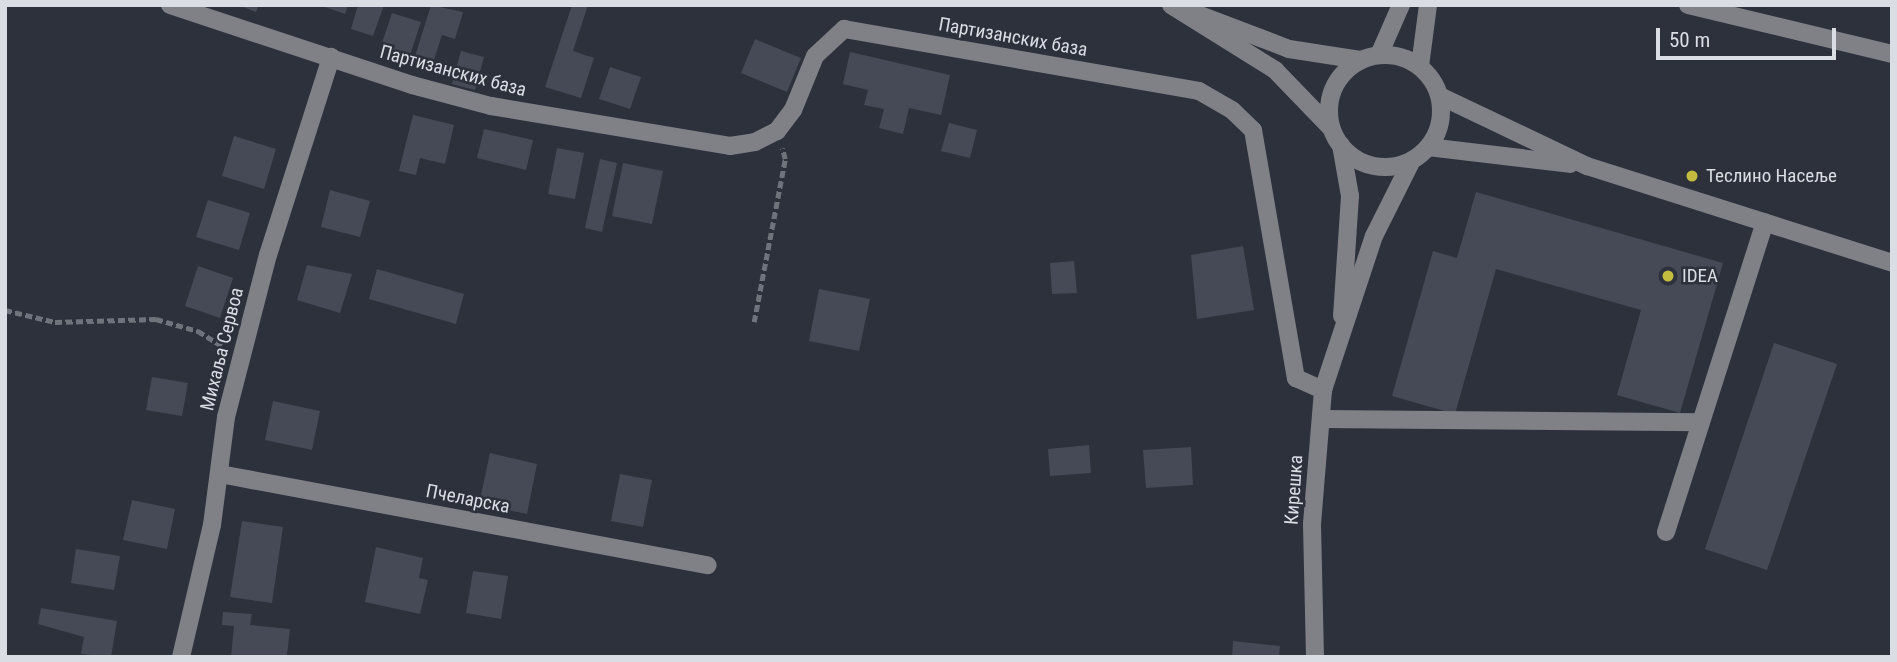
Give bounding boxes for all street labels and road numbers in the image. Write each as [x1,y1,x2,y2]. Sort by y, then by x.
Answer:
street label: Партизанских база [937,13,1089,61]
street label: Партизанских база [377,40,529,102]
street label: Михаља Сервоа [196,285,248,413]
street label: Кирешка [1280,454,1308,526]
street label: Пчеларска [424,480,512,518]

